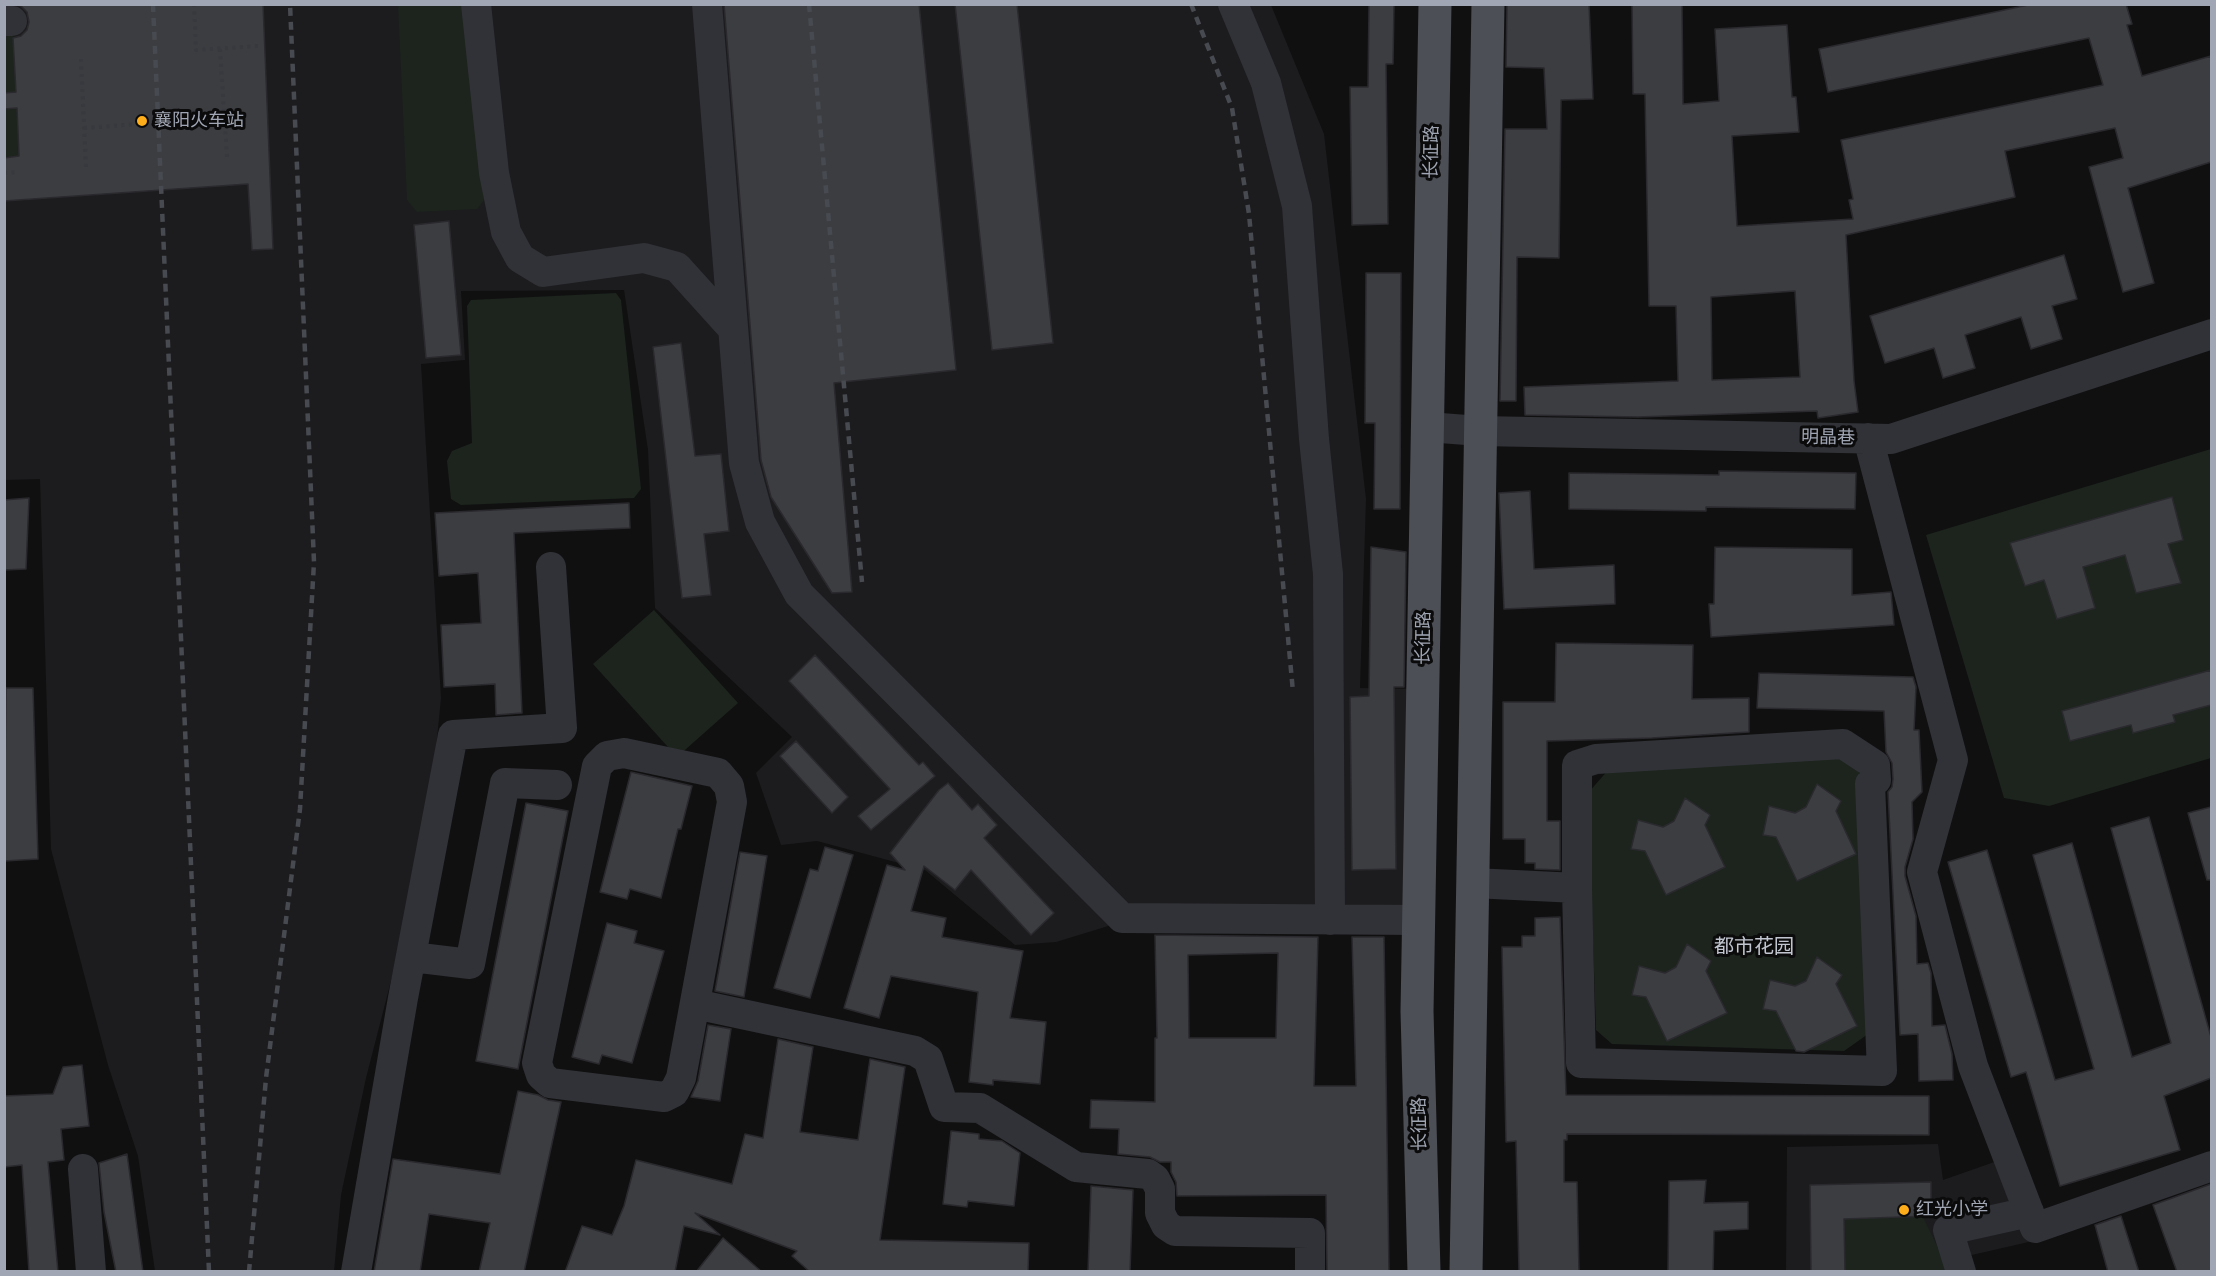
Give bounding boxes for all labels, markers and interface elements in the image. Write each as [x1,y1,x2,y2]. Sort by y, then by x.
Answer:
place label: 襄阳火车站 [154,110,244,132]
marker: 襄阳火车站 [135,114,149,128]
street label: 长征路 [1421,125,1443,179]
street label: 明晶巷 [1801,427,1855,449]
street label: 长征路 [1413,611,1435,665]
district label: 都市花园 [1714,935,1794,959]
street label: 长征路 [1409,1097,1431,1151]
place label: 红光小学 [1916,1199,1988,1221]
marker: 红光小学 [1897,1203,1911,1217]

